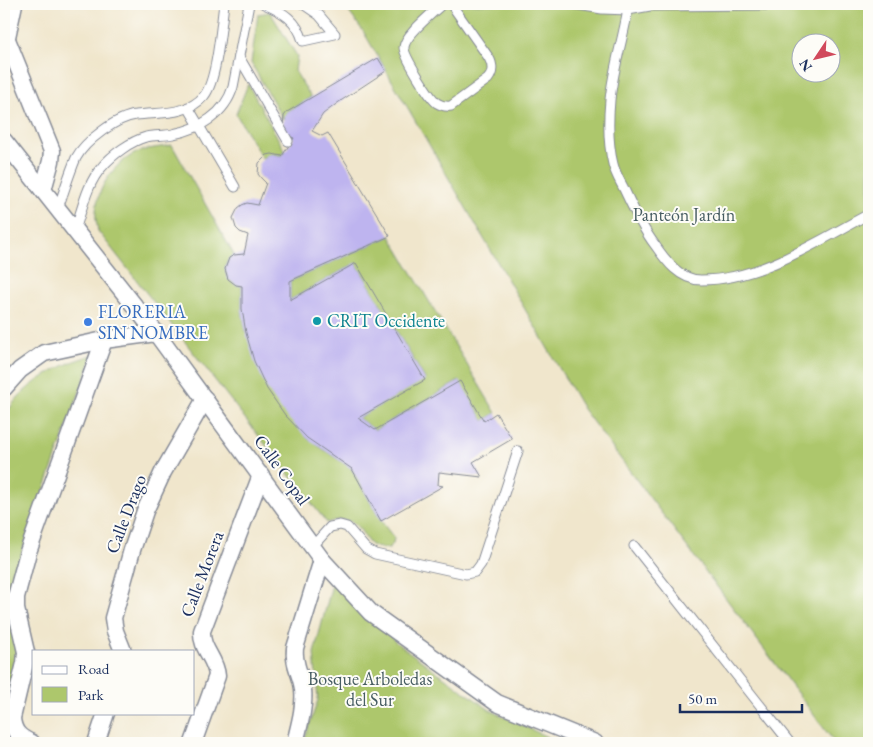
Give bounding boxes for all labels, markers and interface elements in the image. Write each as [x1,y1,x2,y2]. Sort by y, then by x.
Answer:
north arrow [790,32,840,82]
text: N [794,55,816,75]
park label: Panteón Jardín [633,203,736,226]
place label: FLORERIA SIN NOMBRE [98,300,208,344]
place label: CRIT Occidente [327,309,445,332]
marker: CRIT Occidente [311,315,323,327]
marker: FLORERIA SIN NOMBRE [82,316,94,328]
street label: Calle Copal [249,430,316,509]
street label: Calle Drago [100,471,151,557]
street label: Calle Morera [175,527,229,620]
legend [32,650,195,714]
text: Road [78,659,110,678]
park label: Bosque Arboledas del Sur [308,667,432,711]
scale bar [680,682,803,714]
text: Park [78,685,105,704]
text: 50 m [688,689,717,708]

